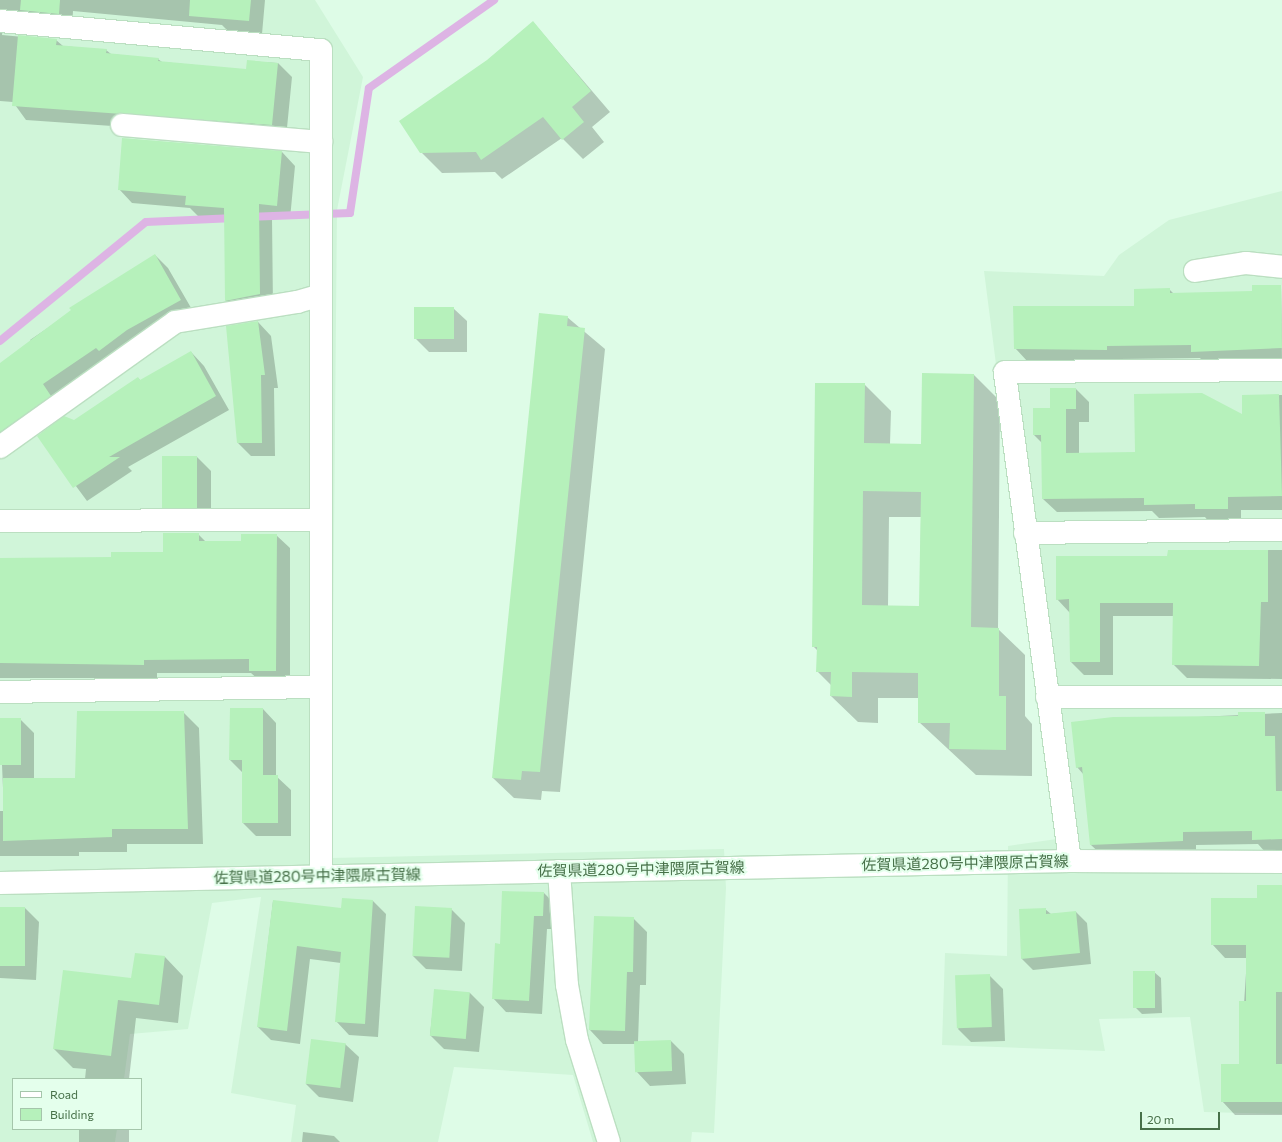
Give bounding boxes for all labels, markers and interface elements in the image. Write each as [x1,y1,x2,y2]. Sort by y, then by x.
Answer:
street label: 佐賀県道280号中津隈原古賀線 [861,852,1069,874]
street label: 佐賀県道280号中津隈原古賀線 [537,858,745,880]
street label: 佐賀県道280号中津隈原古賀線 [213,865,421,887]
legend [12,1078,142,1130]
text: Road [50,1087,78,1101]
scale bar [1142,1104,1222,1130]
text: Building [50,1107,94,1121]
text: 20 m [1147,1112,1174,1126]

